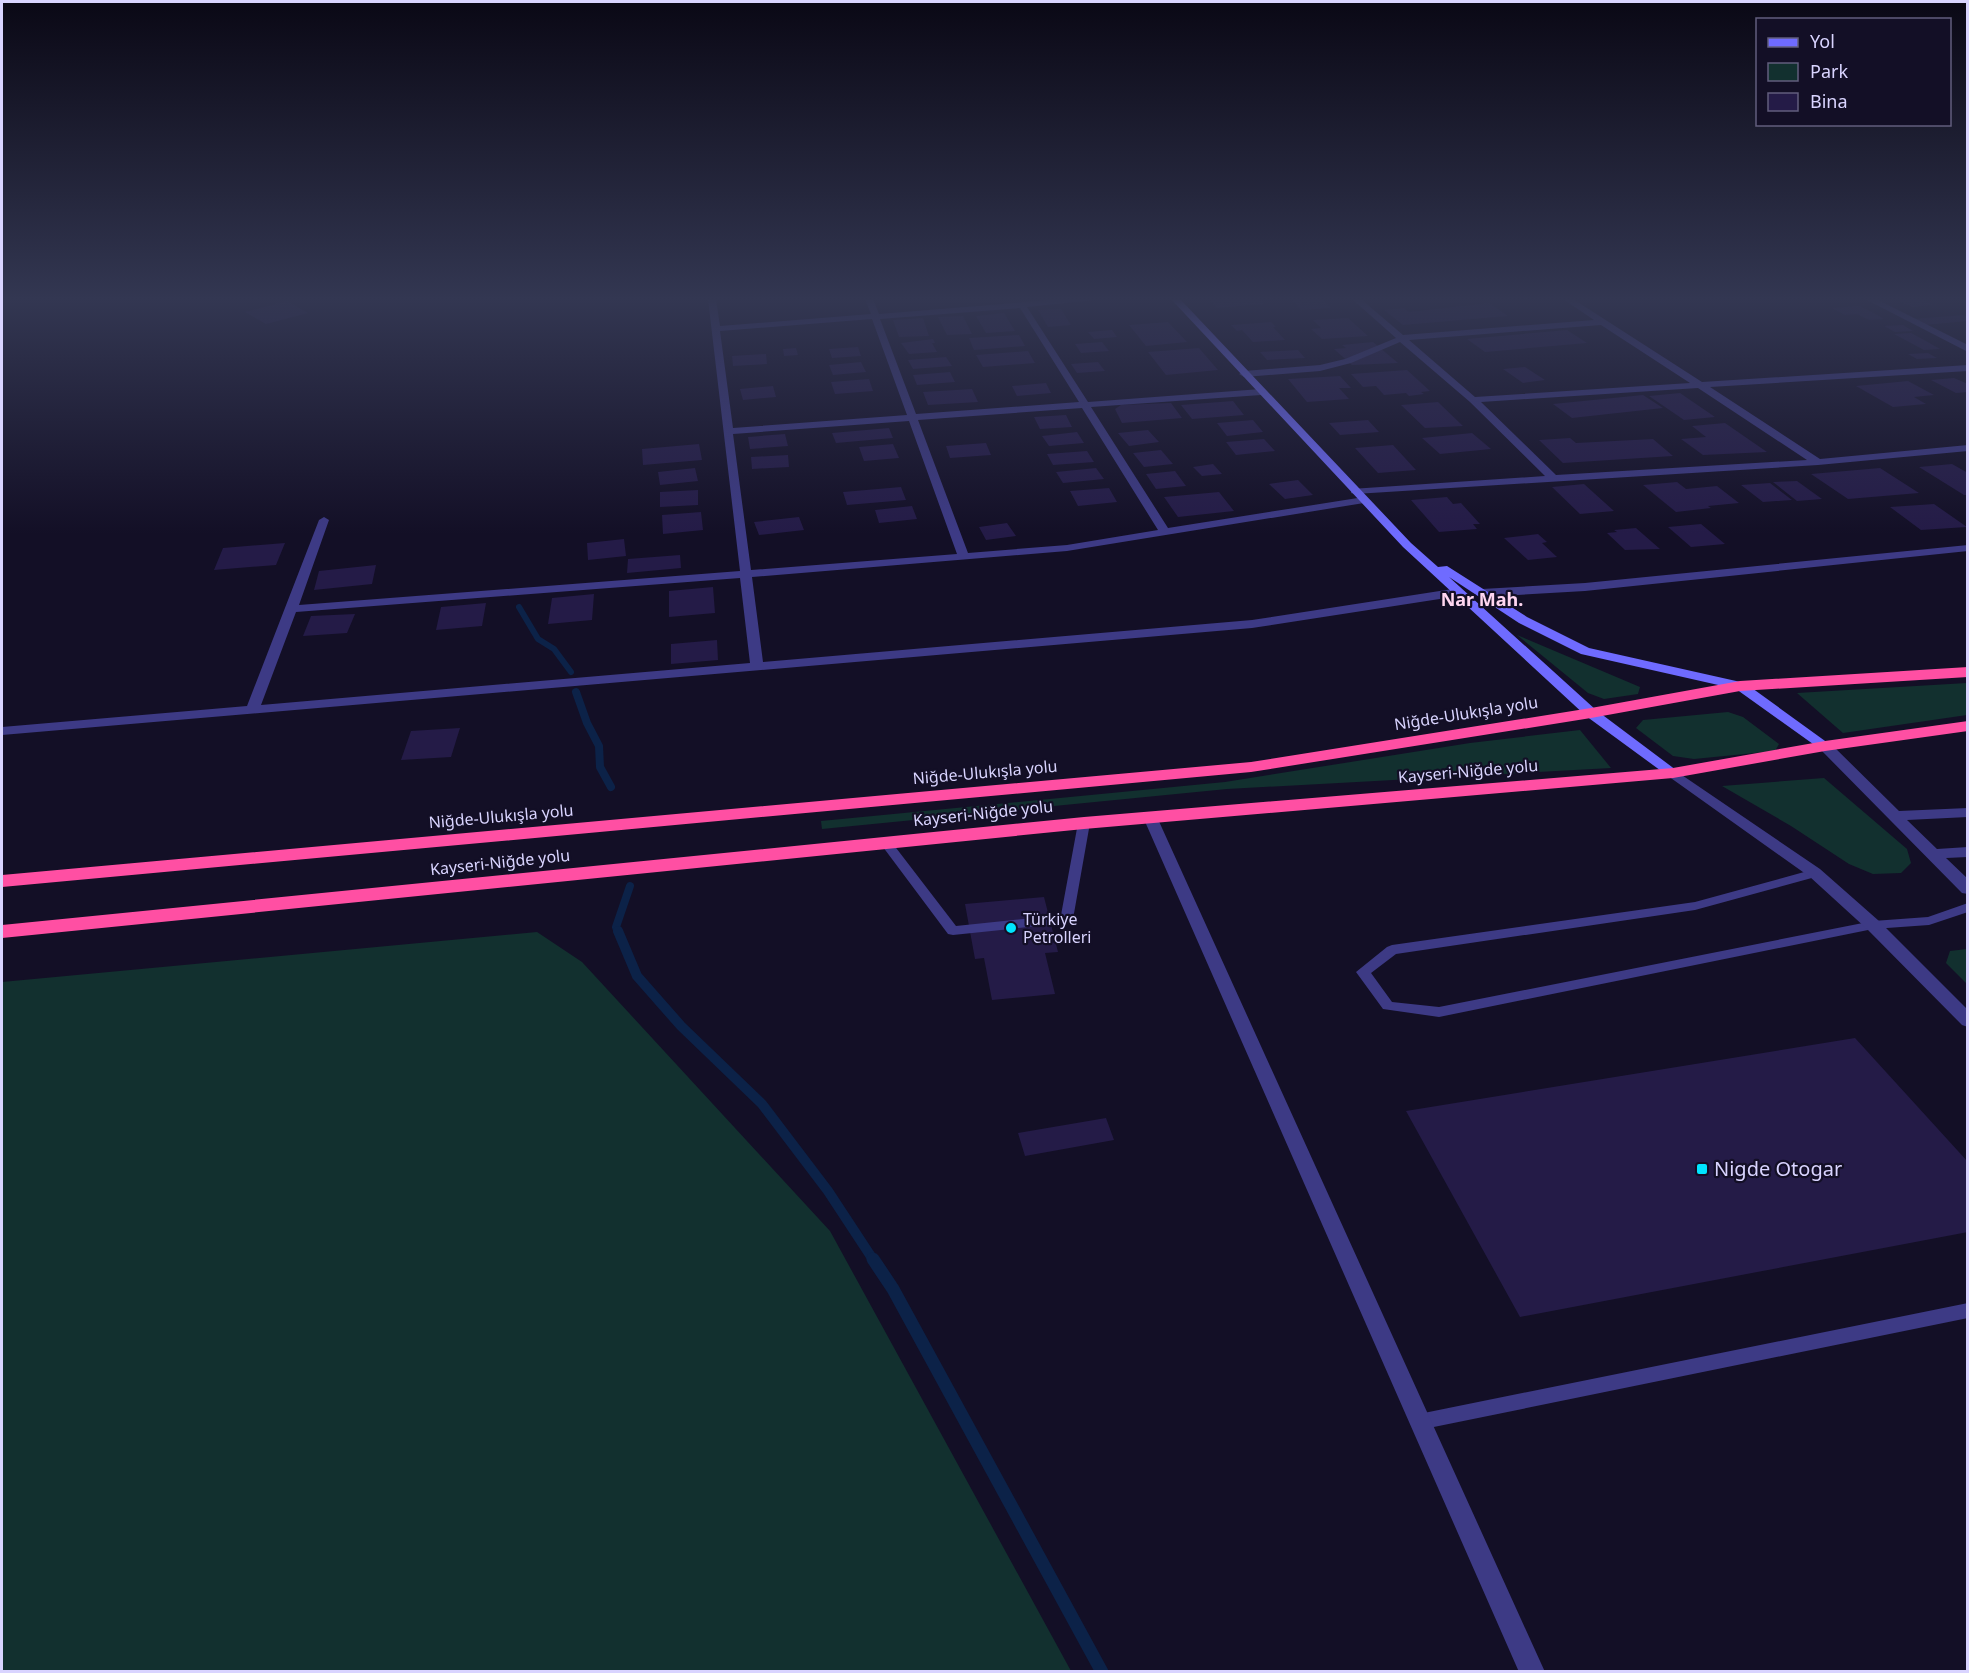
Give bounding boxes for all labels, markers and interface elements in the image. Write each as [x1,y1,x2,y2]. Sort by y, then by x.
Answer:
legend [1756,18,1951,126]
text: Yol [1810,29,1835,53]
text: Park [1810,59,1848,83]
text: Bina [1810,89,1848,113]
district label: Nar Mah. [1441,587,1523,611]
street label: Niğde-Ulukışla yolu [1393,691,1539,735]
street label: Kayseri-Niğde yolu [1397,754,1539,788]
street label: Niğde-Ulukışla yolu [912,755,1058,789]
street label: Kayseri-Niğde yolu [912,795,1054,831]
street label: Niğde-Ulukışla yolu [428,799,574,833]
street label: Kayseri-Niğde yolu [429,844,571,880]
place label: Türkiye Petrolleri [1023,908,1091,948]
marker: Türkiye Petrolleri [1004,921,1018,935]
place label: Nigde Otogar [1714,1155,1842,1182]
marker: Nigde Otogar [1695,1162,1709,1176]

